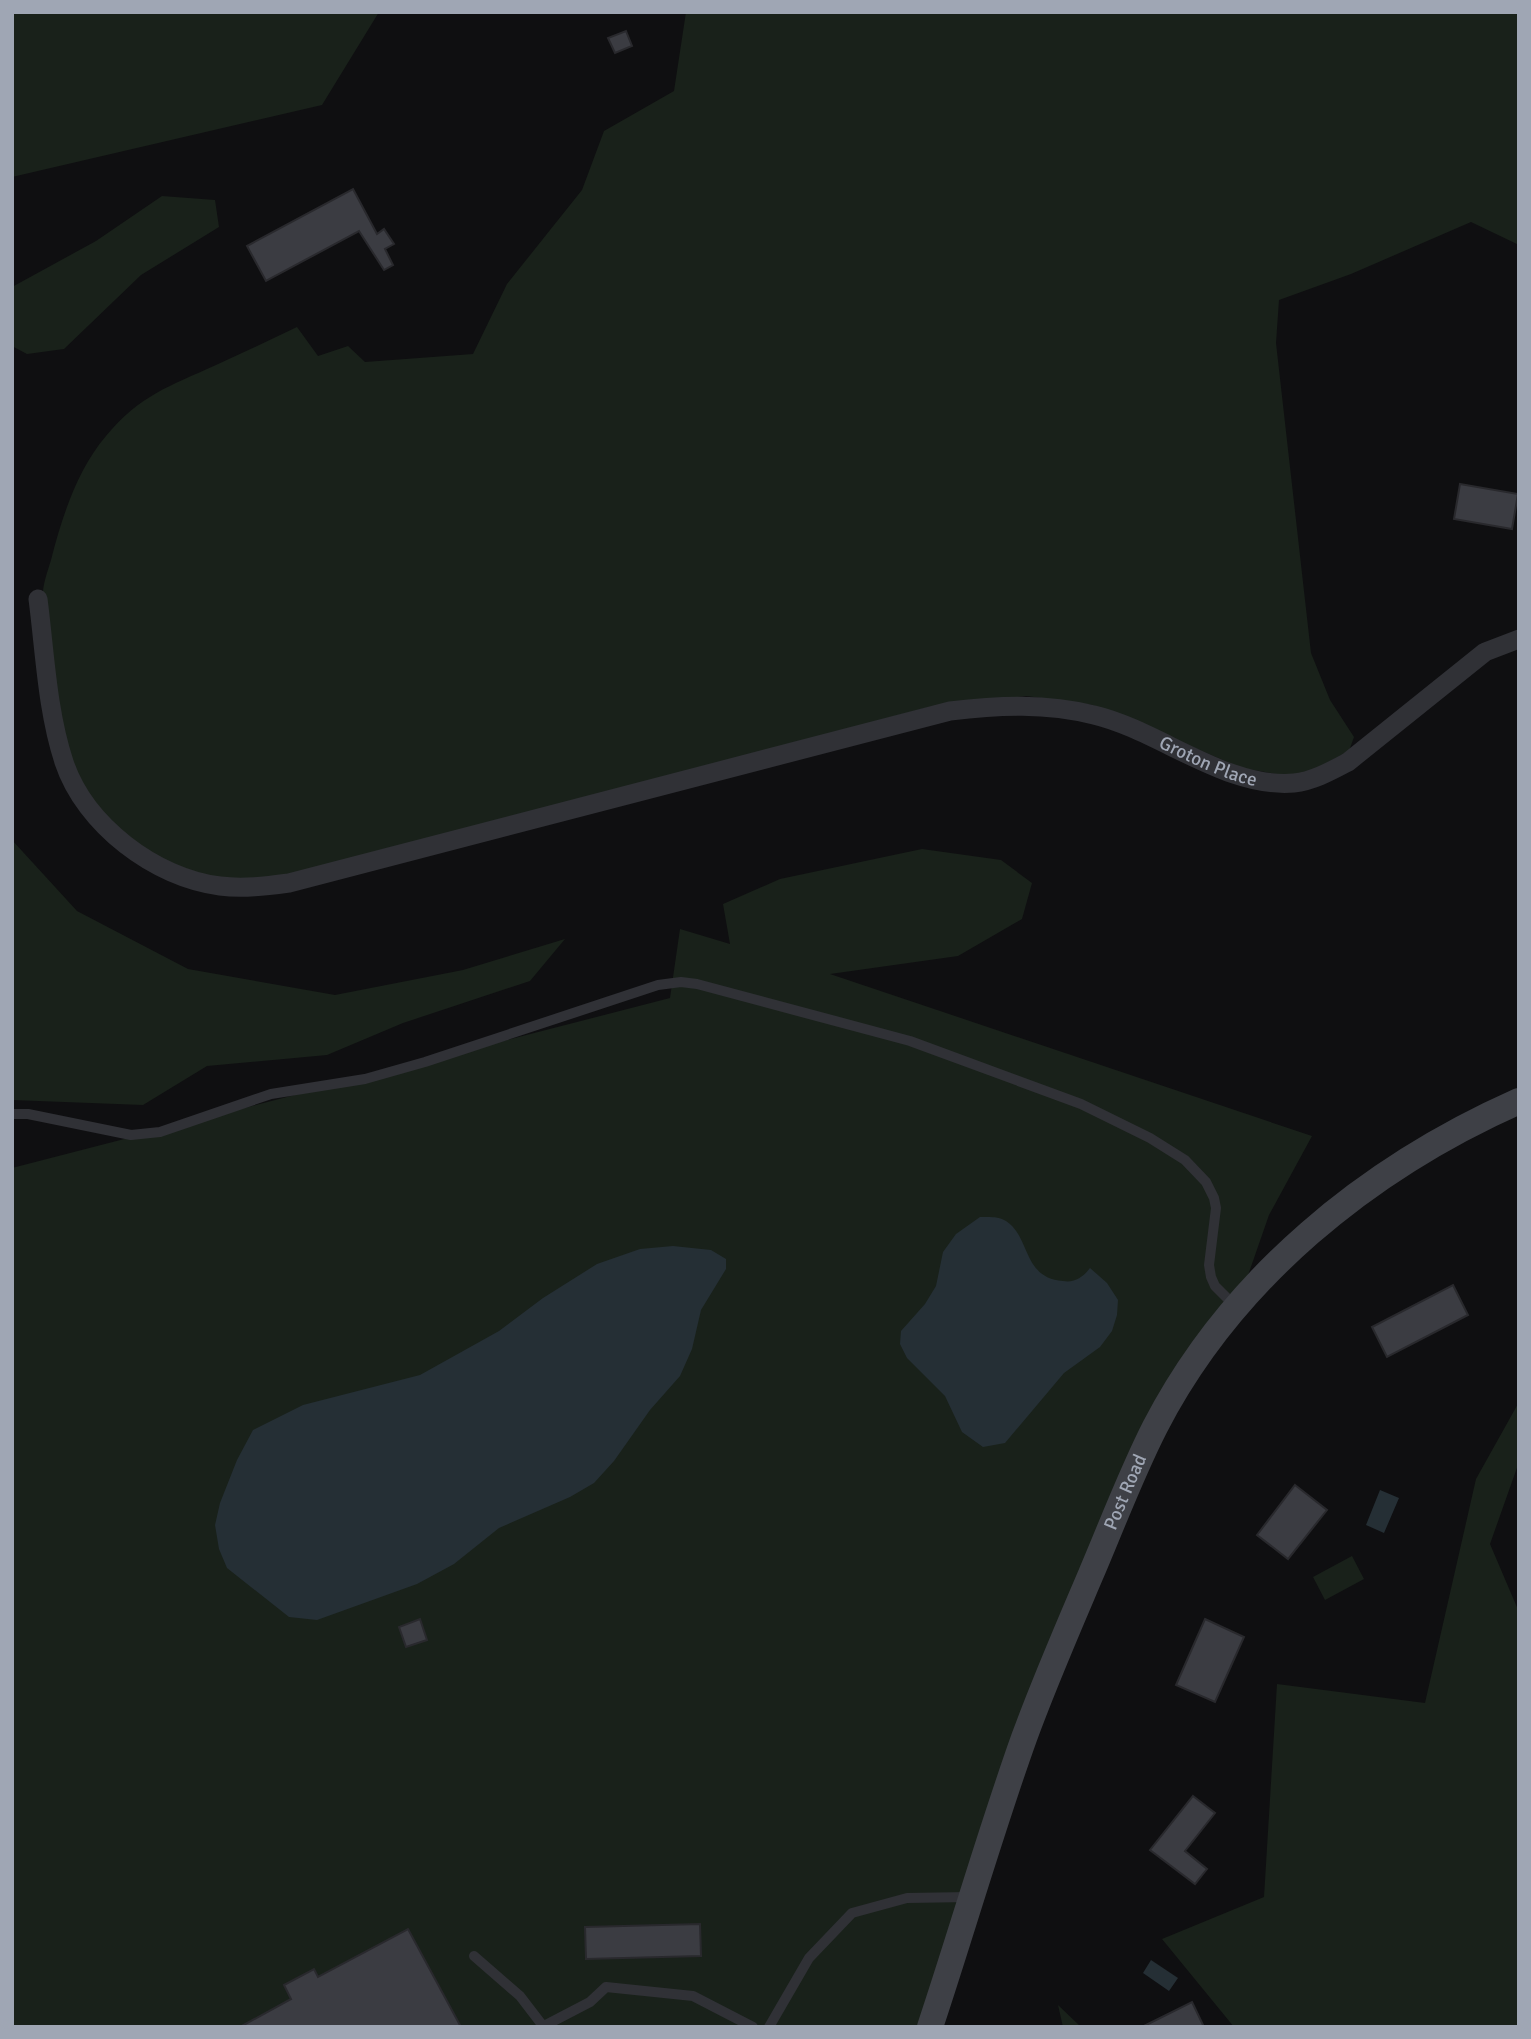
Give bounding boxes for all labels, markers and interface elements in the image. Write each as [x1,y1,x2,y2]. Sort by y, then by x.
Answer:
street label: Groton Place [1155,730,1259,792]
street label: Post Road [1099,1450,1152,1533]

